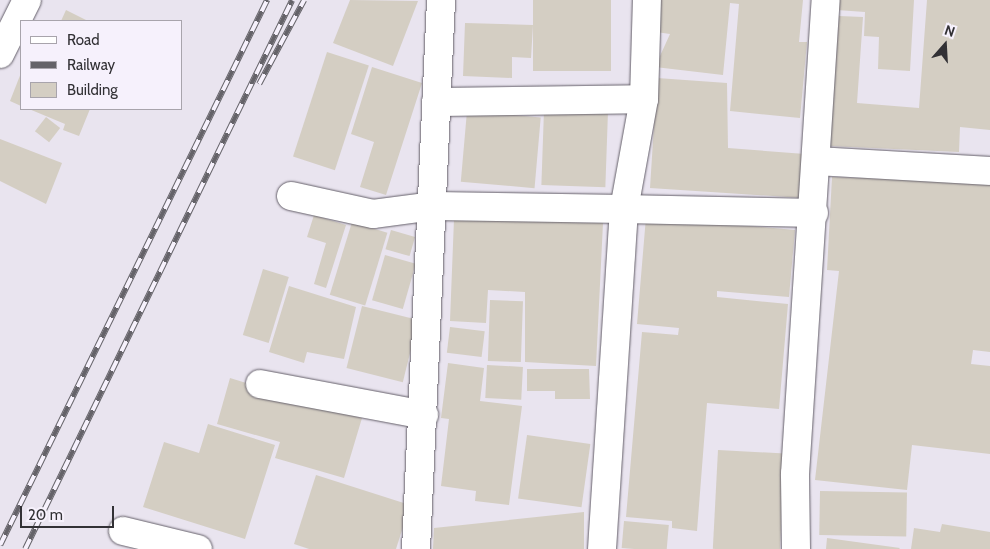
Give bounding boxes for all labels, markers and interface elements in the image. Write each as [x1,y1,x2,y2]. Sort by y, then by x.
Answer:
legend [20,20,182,110]
north arrow [920,20,970,70]
text: N [942,21,957,41]
text: Road [67,31,100,49]
text: Railway [67,56,115,74]
text: Building [67,81,118,99]
scale bar [22,496,116,528]
text: 20 m [28,506,63,524]

